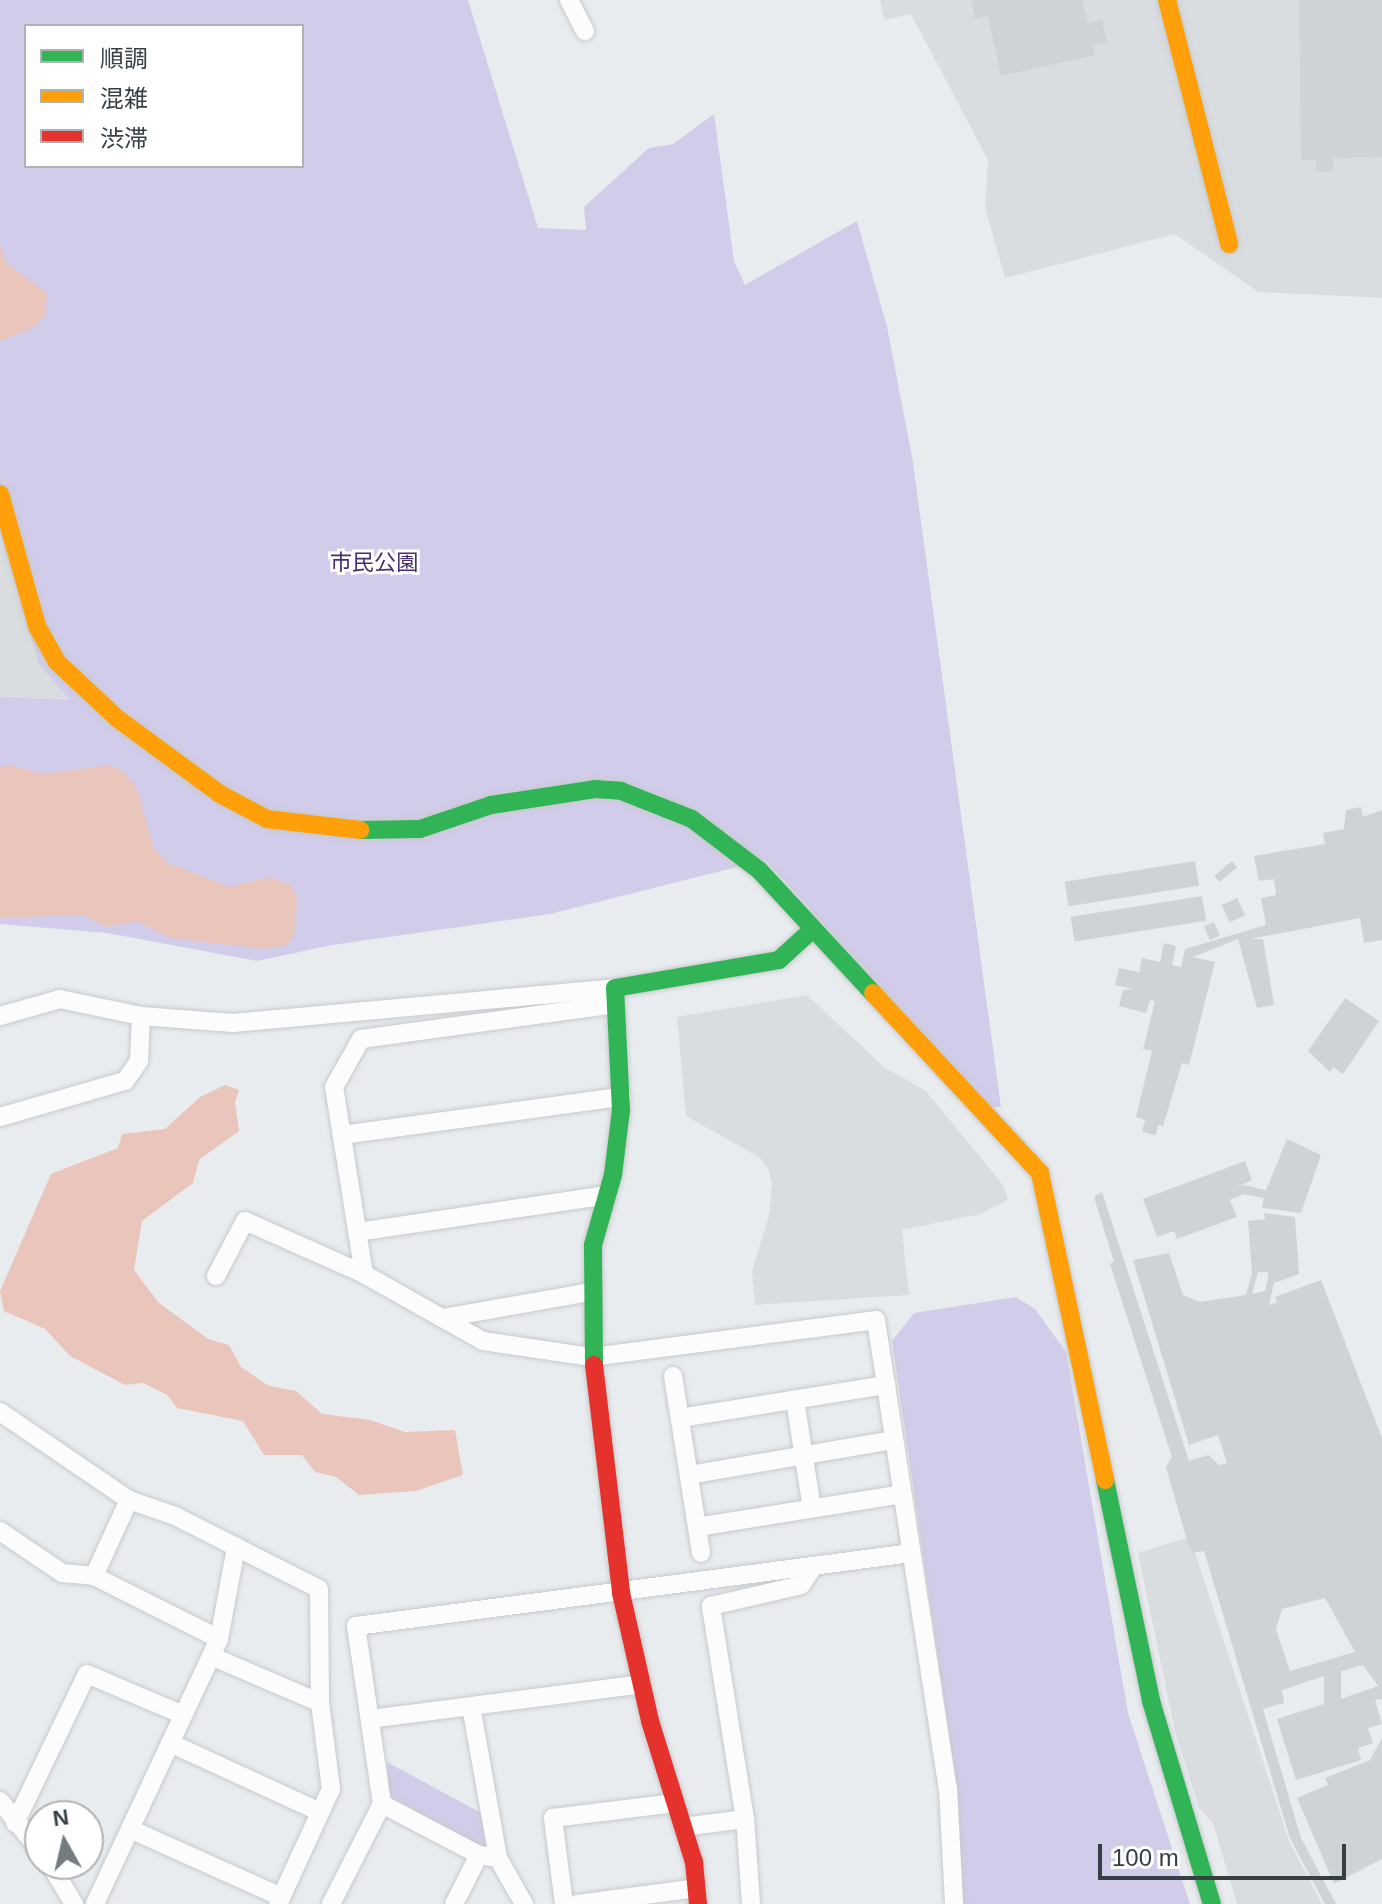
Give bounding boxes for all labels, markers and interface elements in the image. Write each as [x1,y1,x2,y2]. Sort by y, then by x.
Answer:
legend [24,24,304,168]
text: 順調 [100,45,148,72]
text: 混雑 [100,85,148,112]
text: 渋滞 [100,125,148,152]
park label: 市民公園 [330,550,418,576]
north arrow [24,1800,104,1880]
text: N [51,1804,70,1831]
scale bar [1102,1828,1350,1878]
text: 100 m [1112,1844,1179,1871]

